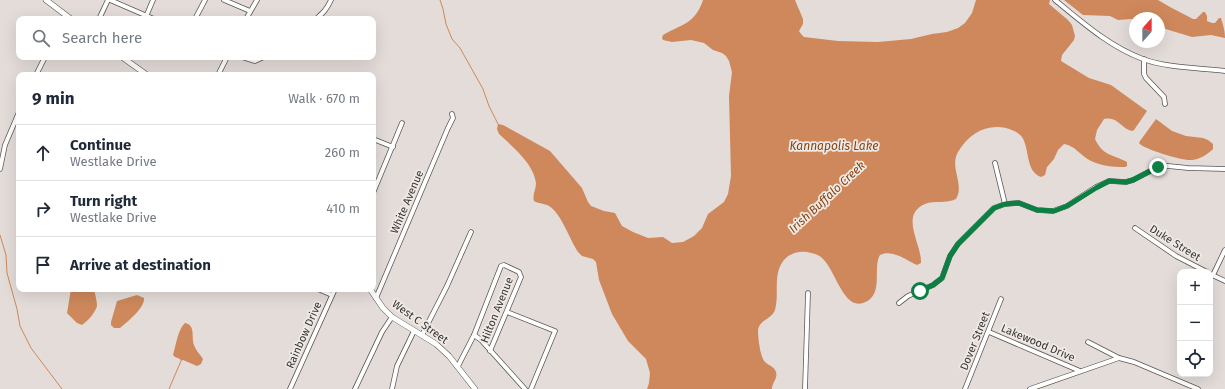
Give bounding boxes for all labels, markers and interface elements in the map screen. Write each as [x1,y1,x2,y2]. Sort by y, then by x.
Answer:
north arrow [1129,12,1165,48]
search box [16,16,376,60]
icon: search [30,27,52,49]
text: Search here [62,29,142,47]
text: 9 min [32,88,75,109]
text: Walk · 670 m [288,91,360,106]
text: Continue [70,136,131,154]
water label: Kannapolis Lake [790,139,878,153]
icon: ahead [32,142,54,164]
text: 260 m [325,145,360,160]
text: Westlake Drive [70,154,157,169]
water label: Irish Buffalo Creek [786,158,868,236]
route end [1149,158,1167,176]
street label: White Avenue [388,168,426,236]
text: Turn right [70,192,137,210]
icon: right [32,198,54,220]
text: 410 m [326,201,360,216]
text: Westlake Drive [70,210,157,225]
street label: Duke Street [1147,222,1203,264]
icon: arrive [32,254,54,276]
text: Arrive at destination [70,256,211,274]
map controls [1177,269,1213,377]
button: + [1177,269,1213,305]
street label: Hilton Avenue [478,275,516,345]
route start [911,282,929,300]
street label: West C Street [390,297,451,347]
street label: Rainbow Drive [283,300,325,370]
button: − [1177,305,1213,341]
street label: Dover Street [957,310,993,372]
street label: Lakewood Drive [999,322,1077,364]
button: locate [1177,341,1213,377]

